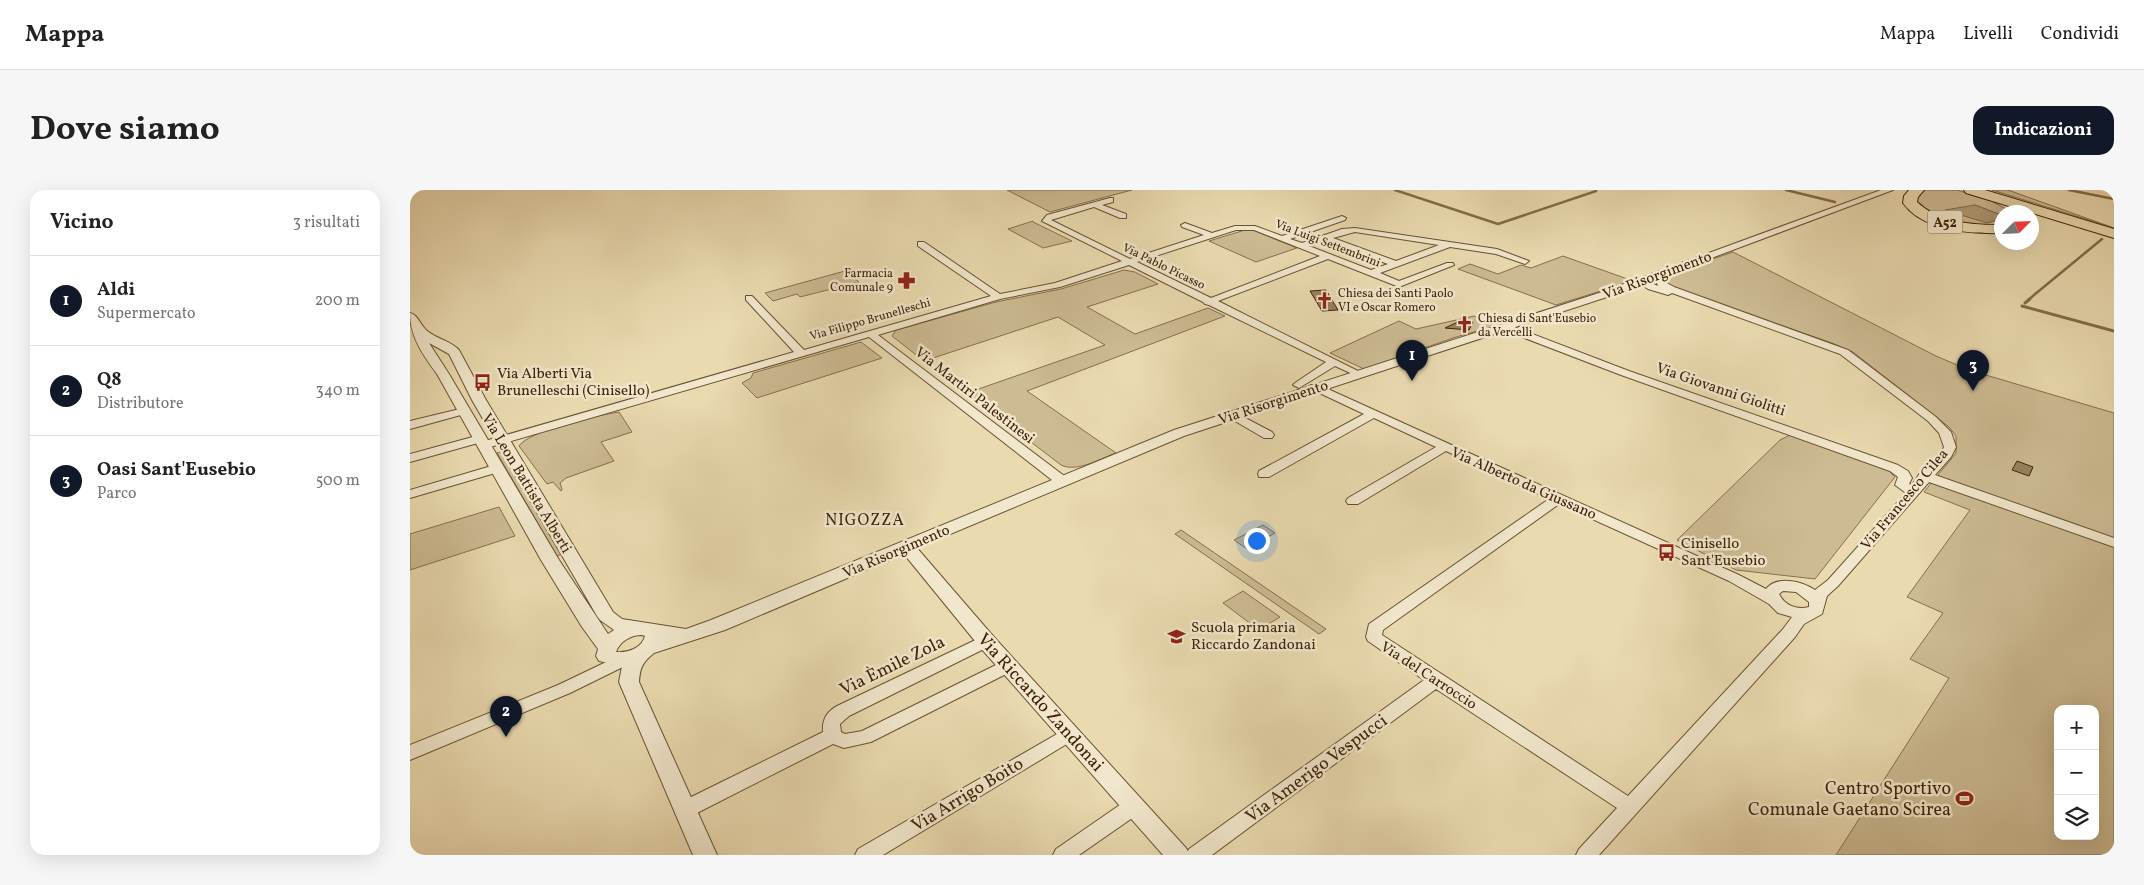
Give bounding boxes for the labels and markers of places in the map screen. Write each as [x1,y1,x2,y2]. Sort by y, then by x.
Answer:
place label: Farmacia Comunale 9 [830,266,893,296]
pharmacy icon: Farmacia Comunale 9 [897,270,917,290]
place label: Chiesa dei Santi Paolo VI e Oscar Romero [1338,286,1453,316]
church icon: Chiesa dei Santi Paolo VI e Oscar Romero [1314,290,1334,310]
place label: Chiesa di Sant'Eusebio da Vercelli [1478,311,1596,341]
church icon: Chiesa di Sant'Eusebio da Vercelli [1454,315,1474,335]
pin: 1 [1396,340,1428,381]
pin: 3 [1957,350,1989,391]
place label: Via Alberti Via Brunelleschi (Cinisello) [497,364,649,402]
bus stop icon: Via Alberti Via Brunelleschi (Cinisello) [473,372,493,392]
place label: Cinisello Sant'Eusebio [1681,534,1766,572]
bus stop icon: Cinisello Sant'Eusebio [1657,542,1677,562]
place label: Scuola primaria Riccardo Zandonai [1191,618,1316,656]
school or university icon: Scuola primaria Riccardo Zandonai [1167,626,1187,646]
pin: 2 [490,696,522,737]
place label: Centro Sportivo Comunale Gaetano Scirea [1748,777,1951,823]
sports icon: Centro Sportivo Comunale Gaetano Scirea [1955,788,1975,808]

